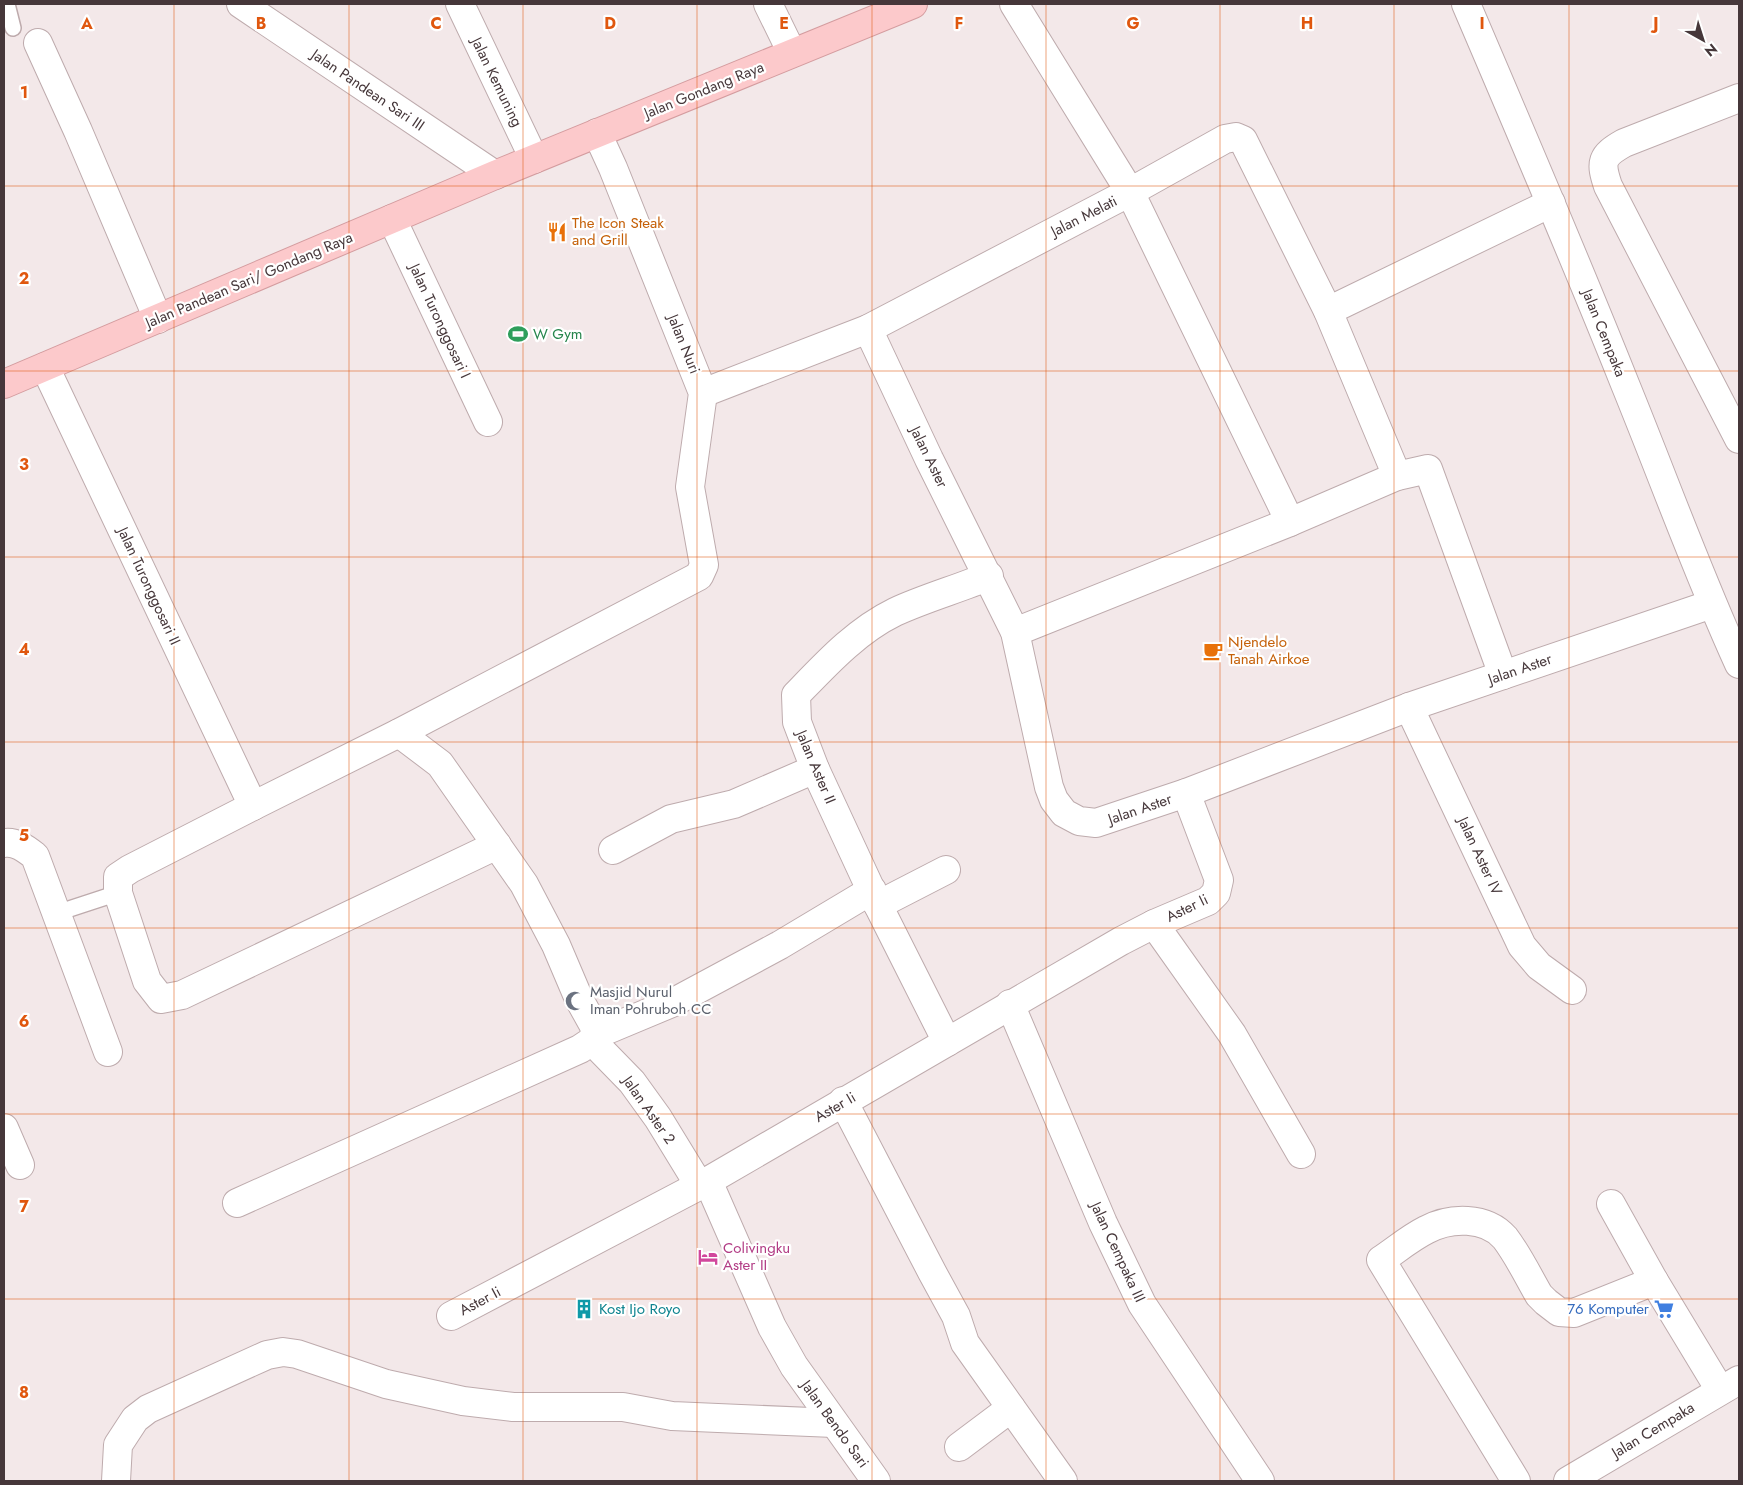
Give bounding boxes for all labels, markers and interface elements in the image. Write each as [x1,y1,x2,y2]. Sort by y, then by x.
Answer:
text: A [80,12,93,35]
text: B [256,12,266,35]
text: C [430,12,442,35]
text: D [604,12,616,35]
text: E [779,12,789,35]
text: F [955,12,963,35]
text: G [1126,12,1140,35]
text: H [1301,12,1313,35]
text: I [1479,12,1485,35]
text: J [1650,12,1659,35]
north arrow [1678,15,1728,65]
street label: Jalan Kemuning [465,32,528,131]
text: N [1701,39,1722,61]
street label: Jalan Pandean Sari III [305,43,429,136]
street label: Jalan Gondang Raya [639,56,767,125]
text: 1 [20,81,28,104]
street label: Jalan Melati [1045,190,1121,243]
place label: The Icon Steak and Grill [572,212,664,251]
restaurant icon: The Icon Steak and Grill [546,221,568,243]
street label: Jalan Pandean Sari/ Gondang Raya [140,226,356,334]
street label: Jalan Turonggosari I [403,258,476,382]
text: 2 [19,267,29,290]
street label: Jalan Cempaka [1576,284,1632,380]
street label: Jalan Nuri [661,309,706,377]
sports icon: W Gym [507,323,529,345]
place label: W Gym [533,323,583,345]
street label: Jalan Aster [904,421,954,492]
text: 3 [19,453,29,476]
street label: Jalan Turonggosari II [111,522,186,649]
place label: Njendelo Tanah Airkoe [1228,631,1310,670]
text: 4 [18,638,30,661]
cafe icon: Njendelo Tanah Airkoe [1202,640,1224,662]
street label: Jalan Aster [1483,648,1556,691]
street label: Jalan Aster II [790,725,841,807]
street label: Jalan Aster [1103,788,1176,831]
street label: Jalan Aster IV [1451,811,1508,899]
text: 5 [19,824,29,847]
street label: Aster Ii [1162,888,1212,928]
place label: Masjid Nurul Iman Pohruboh CC [590,981,712,1020]
mosque icon: Masjid Nurul Iman Pohruboh CC [564,990,586,1012]
text: 6 [19,1010,29,1033]
street label: Jalan Aster 2 [616,1070,681,1149]
street label: Aster Ii [810,1086,860,1128]
text: 7 [19,1195,29,1218]
street label: Jalan Cempaka III [1084,1196,1151,1306]
place label: Colivingku Aster II [723,1237,790,1276]
hotel icon: Colivingku Aster II [697,1246,719,1268]
street label: Aster Ii [455,1281,505,1321]
building icon: Kost Ijo Royo [573,1298,595,1320]
place label: Kost Ijo Royo [599,1298,680,1320]
place label: 76 Komputer [1567,1298,1650,1320]
supermarket icon: 76 Komputer [1653,1298,1675,1320]
street label: Jalan Bendo Sari [794,1374,874,1472]
text: 8 [19,1381,29,1404]
street label: Jalan Cempaka [1606,1397,1699,1464]

